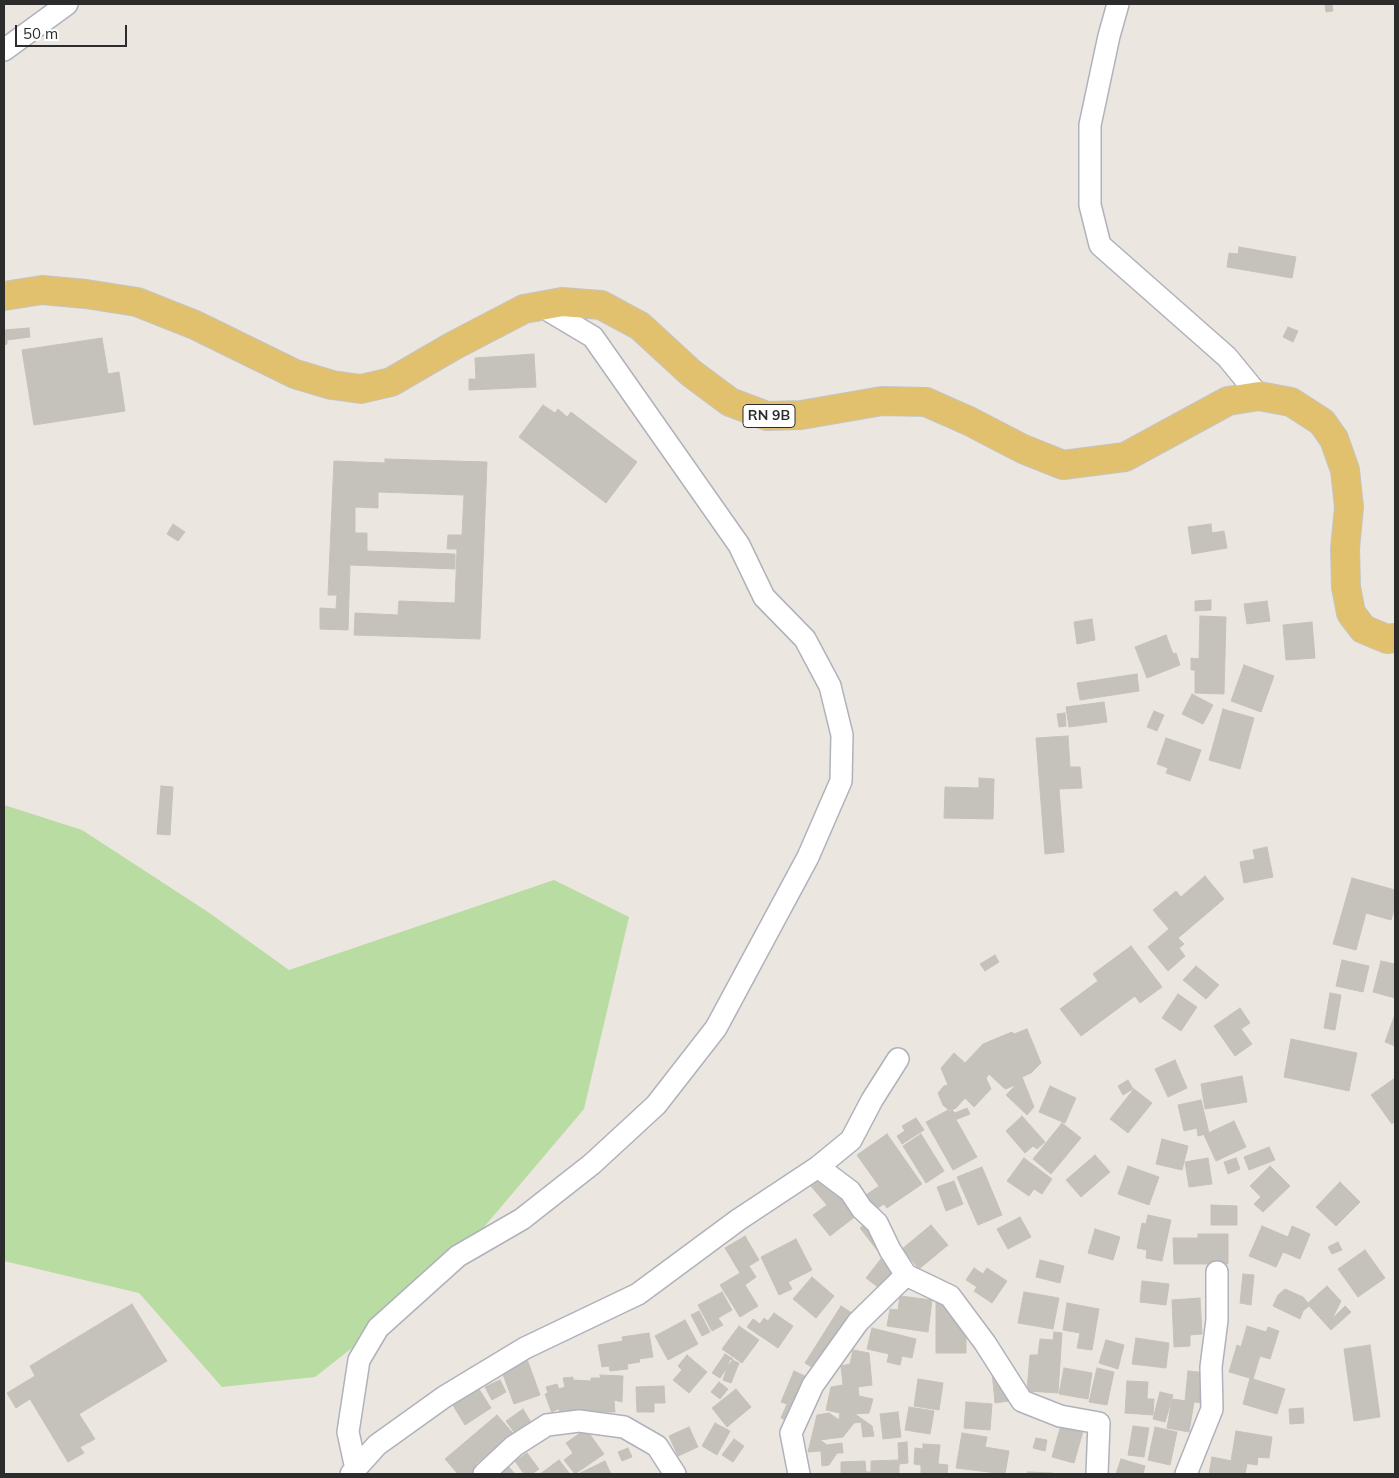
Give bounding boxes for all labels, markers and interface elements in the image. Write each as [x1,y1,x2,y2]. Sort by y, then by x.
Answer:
scale bar [18,15,130,47]
text: 50 m [23,24,58,43]
road number: RN 9B [743,404,795,428]

